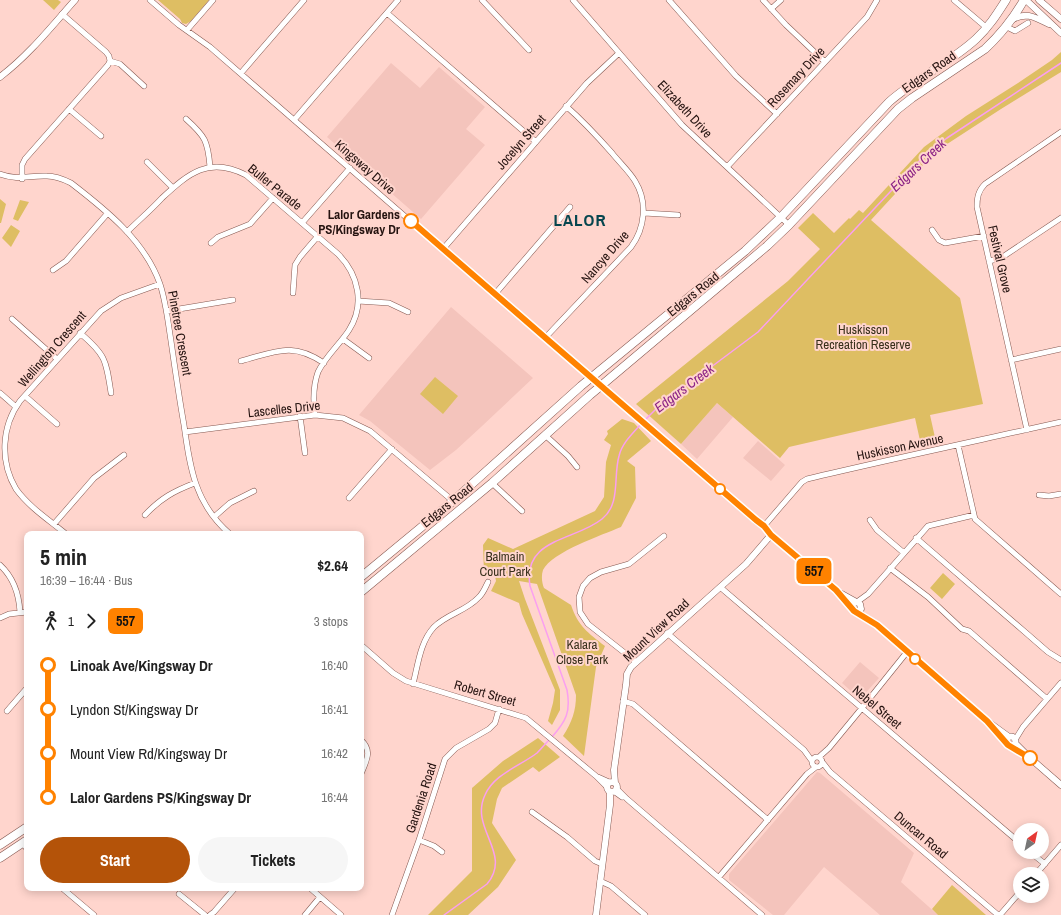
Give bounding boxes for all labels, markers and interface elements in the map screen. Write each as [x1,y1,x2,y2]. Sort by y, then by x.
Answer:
street label: Rosemary Drive [764,43,829,111]
street label: Edgars Road [899,47,959,97]
street label: Elizabeth Drive [654,77,716,141]
street label: Jocelyn Street [492,111,550,173]
water label: Edgars Creek [886,134,951,196]
street label: Kingsway Drive [331,136,399,198]
street label: Buller Parade [245,160,305,214]
place label: Lalor Gardens PS/Kingsway Dr [318,206,401,238]
district label: LALOR [553,208,607,231]
marker: Lalor Gardens PS/Kingsway Dr [403,213,419,229]
street label: Festival Grove [984,224,1016,294]
street label: Nancye Drive [577,227,633,287]
street label: Edgars Road [663,268,723,320]
street label: Pinetree Crescent [164,289,196,377]
street label: Wellington Crescent [14,307,90,391]
park label: Huskisson Recreation Reserve [816,321,910,353]
water label: Edgars Creek [651,359,718,416]
street label: Lascelles Drive [247,397,321,421]
street label: Huskisson Avenue [855,430,945,464]
street label: Edgars Road [417,479,477,531]
unlabelled marker [714,483,726,495]
text: 5 min [40,542,87,572]
park label: Balmain Court Park [480,548,531,580]
text: $2.64 [317,555,348,576]
line badge: 557 [791,558,837,584]
text: 557 [804,562,824,580]
text: 16:39 – 16:44 · Bus [40,572,132,589]
street label: Mount View Road [619,595,693,665]
icon: walk [40,610,62,632]
icon: forward [80,610,102,632]
text: 557 [116,612,135,630]
text: 1 [68,613,74,630]
text: 3 stops [314,613,348,630]
park label: Kalara Close Park [556,636,609,668]
unlabelled marker [909,653,921,665]
text: Linoak Ave/Kingsway Dr [70,655,213,676]
text: 16:40 [321,657,348,674]
street label: Robert Street [452,676,518,710]
street label: Nebel Street [849,681,905,733]
text: Lyndon St/Kingsway Dr [70,699,198,720]
text: 16:41 [321,701,348,718]
text: Mount View Rd/Kingsway Dr [70,743,227,764]
text: 16:42 [321,745,348,762]
unlabelled marker [1022,750,1038,766]
street label: Gardenia Road [402,761,440,835]
text: Lalor Gardens PS/Kingsway Dr [70,787,251,808]
text: 16:44 [321,789,348,806]
street label: Duncan Road [891,808,951,863]
north arrow [1013,823,1049,859]
map controls [1013,823,1049,903]
button: Start [40,837,190,883]
button: Tickets [198,837,348,883]
button: layers [1013,867,1049,903]

